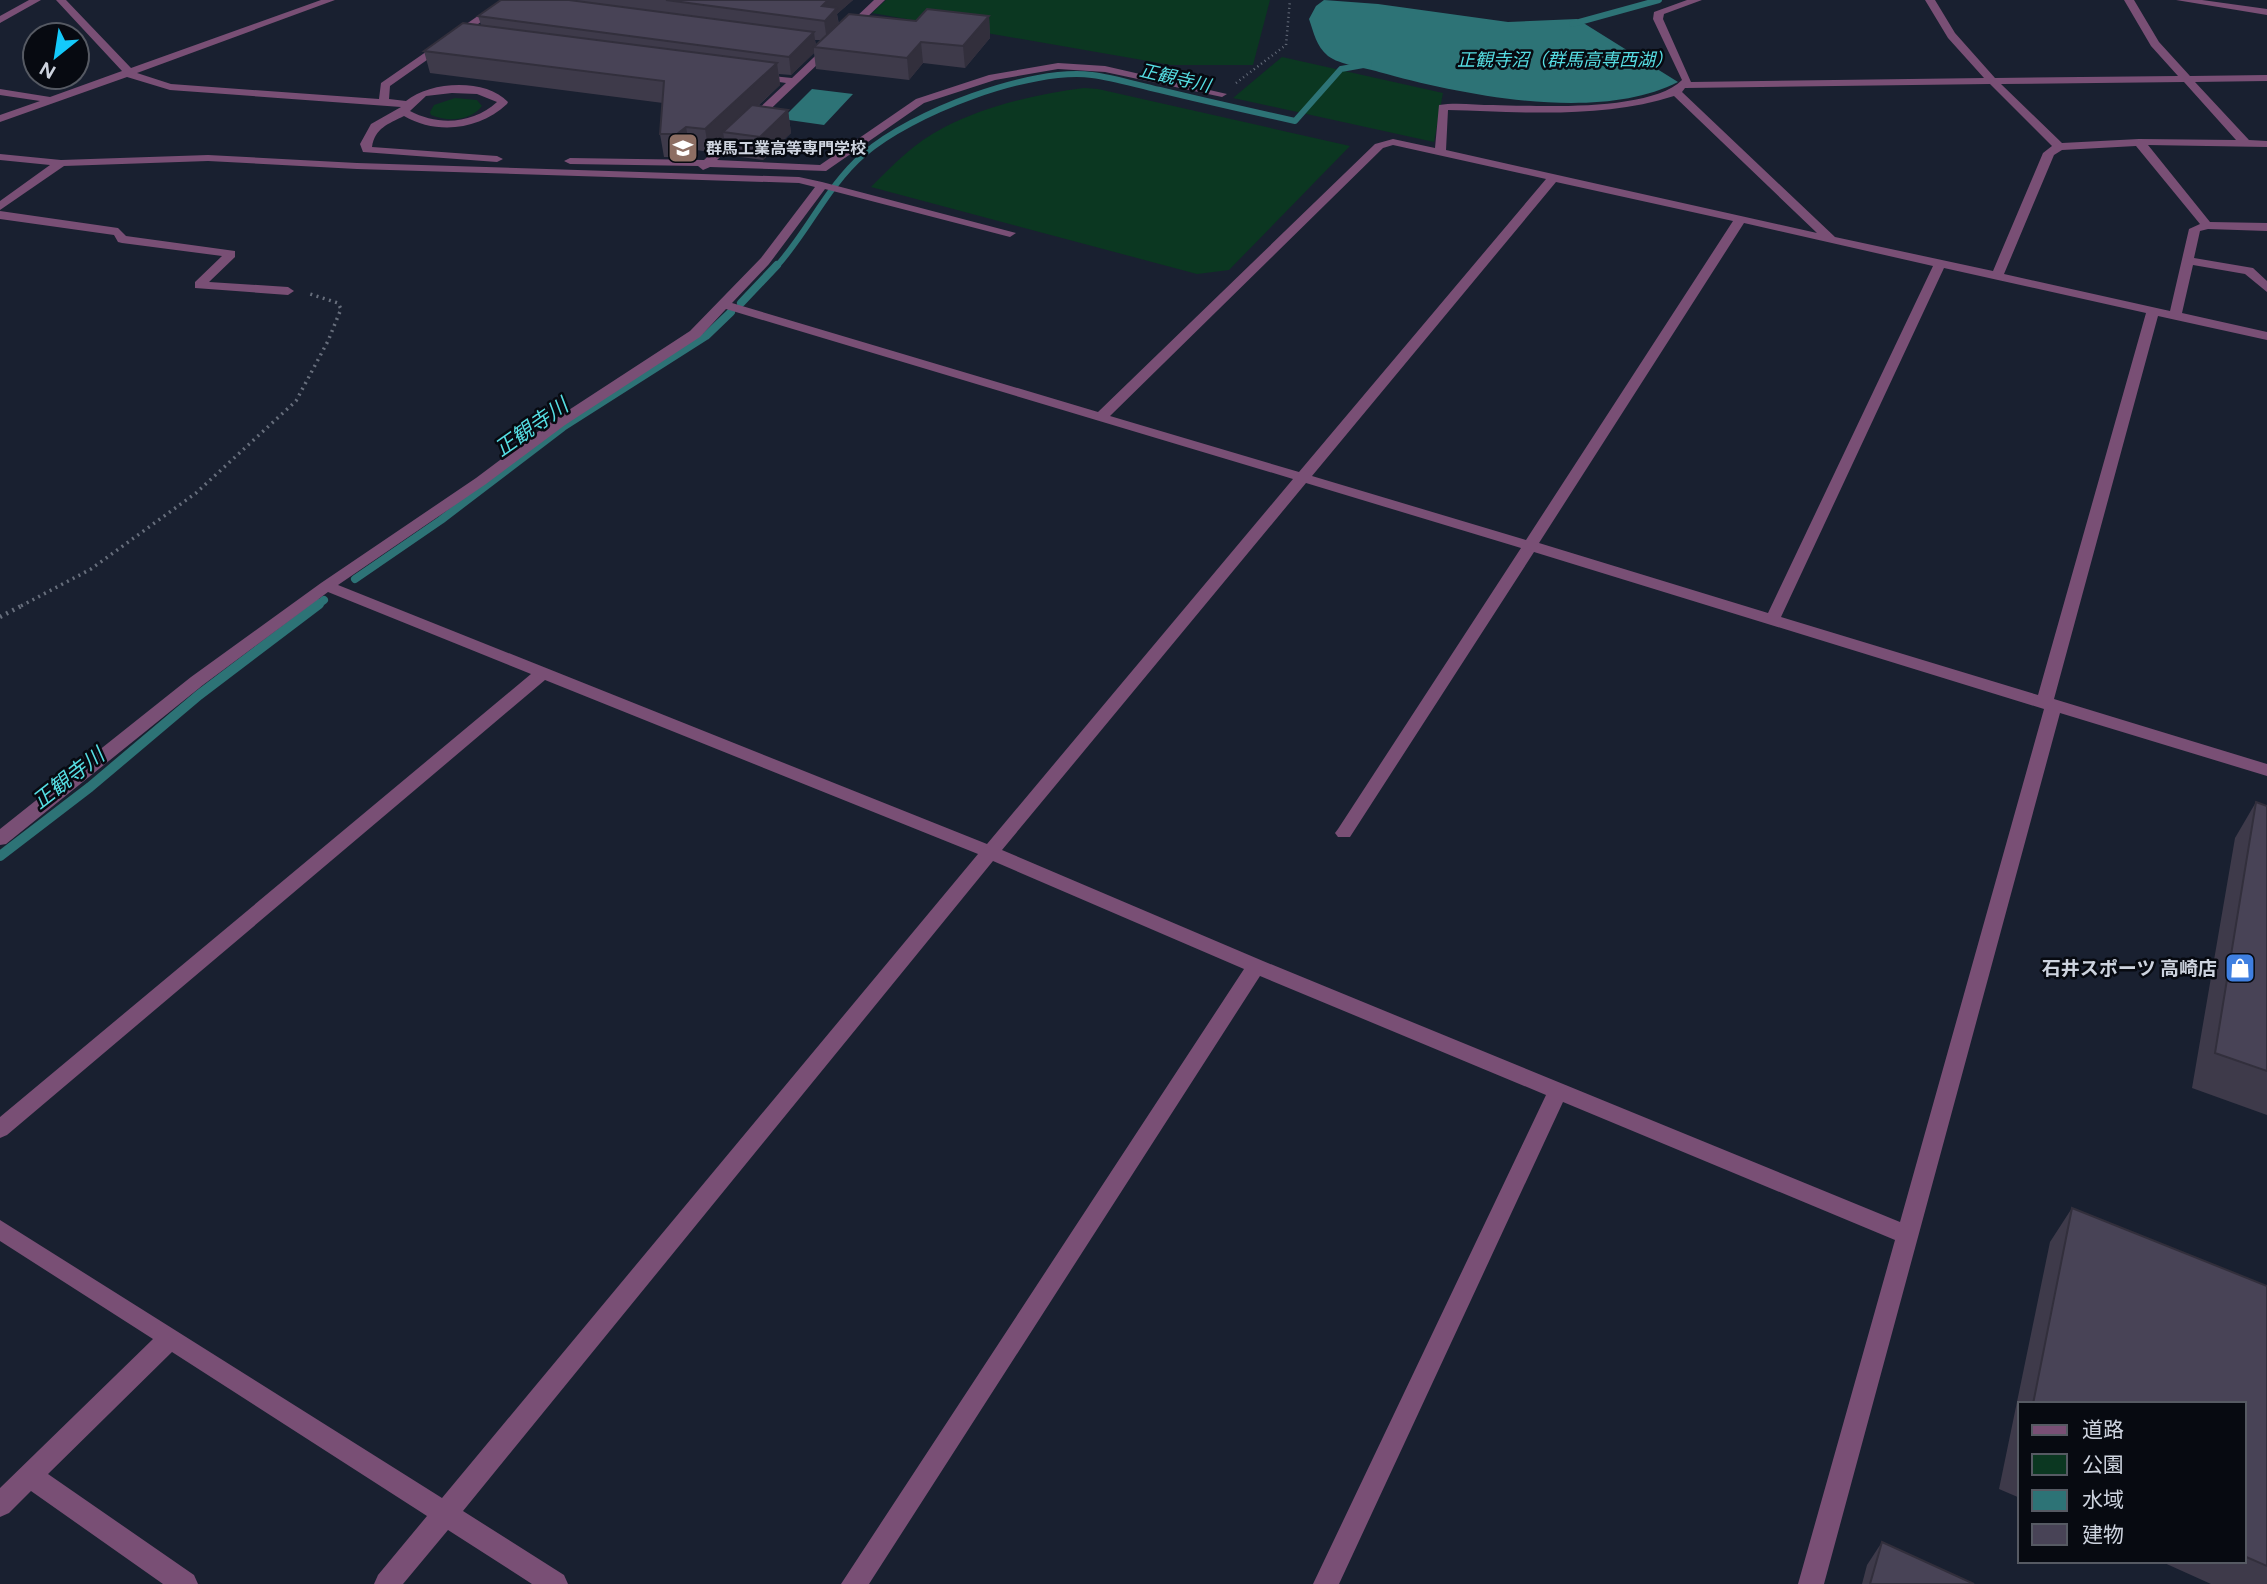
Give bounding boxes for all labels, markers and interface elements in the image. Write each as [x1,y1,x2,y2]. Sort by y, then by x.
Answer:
north arrow [21,21,91,91]
water label: 正観寺沼（群馬高専西湖） [1457,49,1673,71]
text: N [36,57,60,84]
water label: 正観寺川 [1137,59,1215,97]
school or university icon: 群馬工業高等専門学校 [666,131,700,165]
place label: 群馬工業高等専門学校 [706,139,866,158]
water label: 正観寺川 [489,392,574,461]
water label: 正観寺川 [27,741,110,814]
shop icon: 石井スポーツ 高崎店 [2223,951,2257,985]
place label: 石井スポーツ 高崎店 [2042,957,2217,980]
legend [2018,1402,2246,1563]
text: 道路 [2082,1417,2124,1442]
text: 公園 [2082,1452,2124,1477]
text: 水域 [2082,1487,2124,1512]
text: 建物 [2082,1522,2124,1547]

